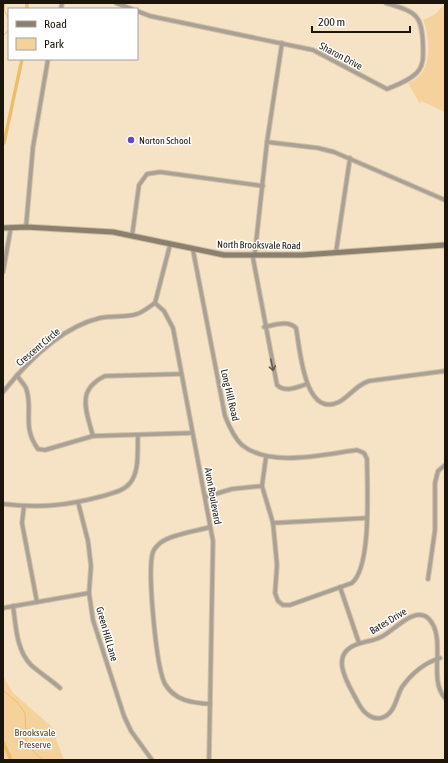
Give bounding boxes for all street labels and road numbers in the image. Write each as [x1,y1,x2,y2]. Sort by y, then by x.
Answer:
street label: Sharon Drive [318,40,365,72]
street label: North Brooksvale Road [217,239,301,251]
street label: Crescent Circle [14,325,62,368]
street label: Long Hill Road [219,368,241,422]
street label: Avon Boulevard [203,467,223,526]
street label: Green Hill Lane [94,605,120,663]
street label: Bates Drive [368,605,409,636]

